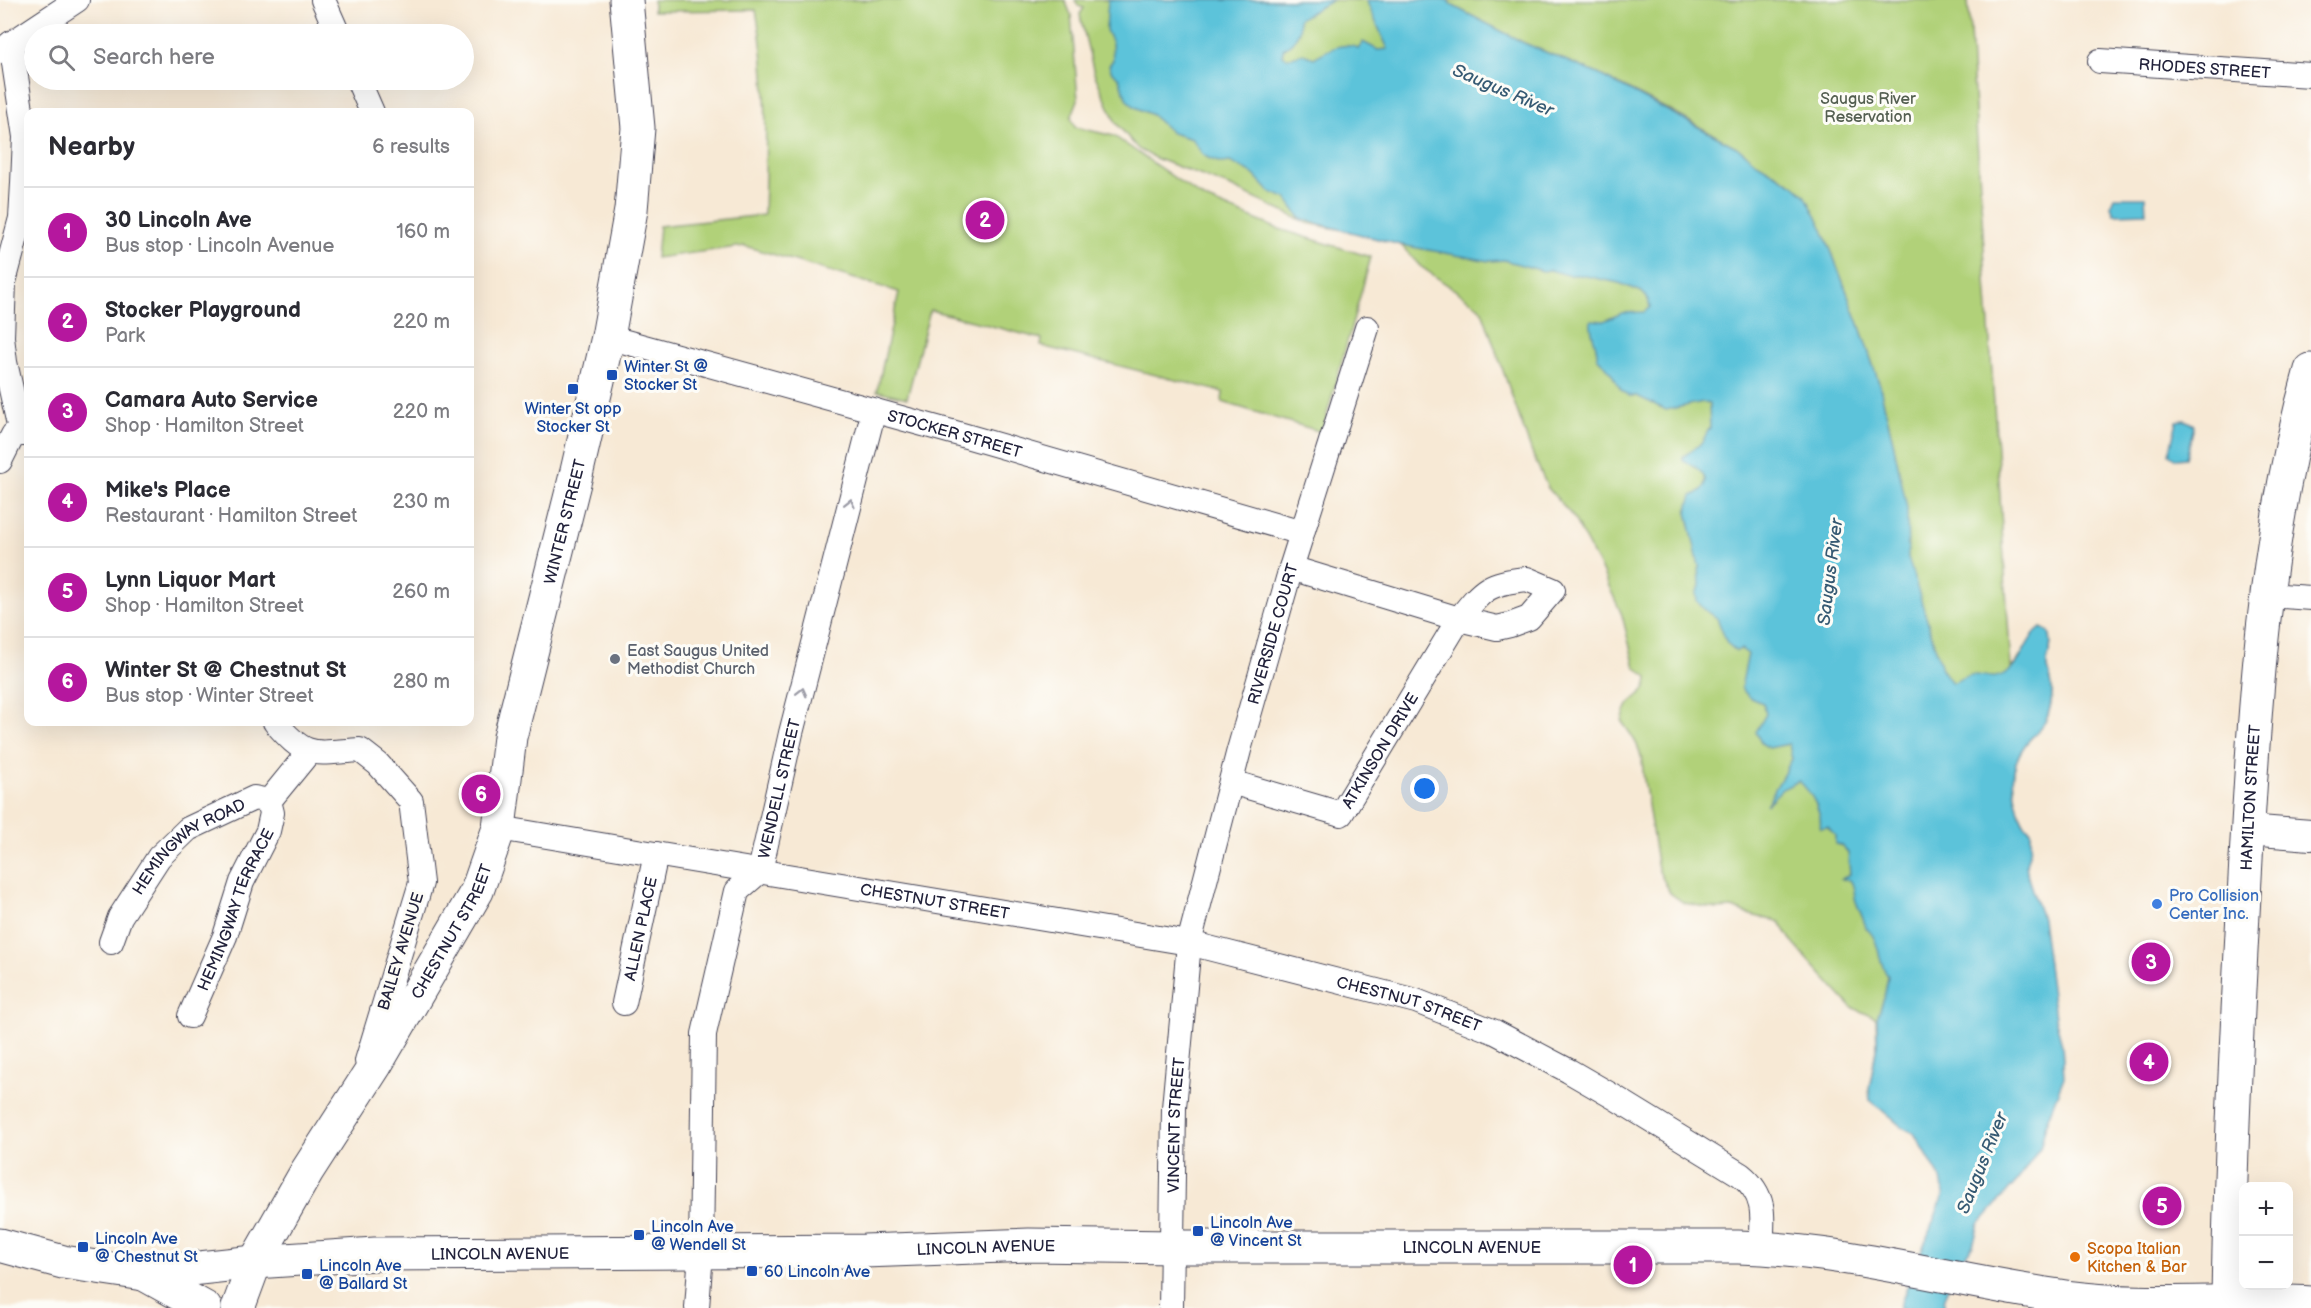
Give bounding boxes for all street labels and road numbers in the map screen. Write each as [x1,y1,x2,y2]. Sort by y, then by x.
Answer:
street label: RHODES STREET [2138,56,2272,83]
street label: STOCKER STREET [885,407,1024,463]
street label: WINTER STREET [541,457,590,587]
street label: RIVERSIDE COURT [1245,561,1303,707]
street label: ATKINSON DRIVE [1339,690,1423,812]
street label: WENDELL STREET [755,716,805,861]
street label: HAMILTON STREET [2237,724,2265,871]
street label: HEMINGWAY ROAD [129,795,249,899]
street label: HEMINGWAY TERRACE [194,826,279,994]
street label: CHESTNUT STREET [408,861,497,1003]
street label: ALLEN PLACE [621,875,662,983]
street label: CHESTNUT STREET [859,880,1011,924]
street label: BAILEY AVENUE [374,890,428,1013]
street label: CHESTNUT STREET [1334,973,1484,1037]
street label: VINCENT STREET [1165,1056,1190,1193]
street label: LINCOLN AVENUE [916,1237,1055,1260]
street label: LINCOLN AVENUE [1403,1239,1541,1258]
street label: LINCOLN AVENUE [431,1245,569,1265]

